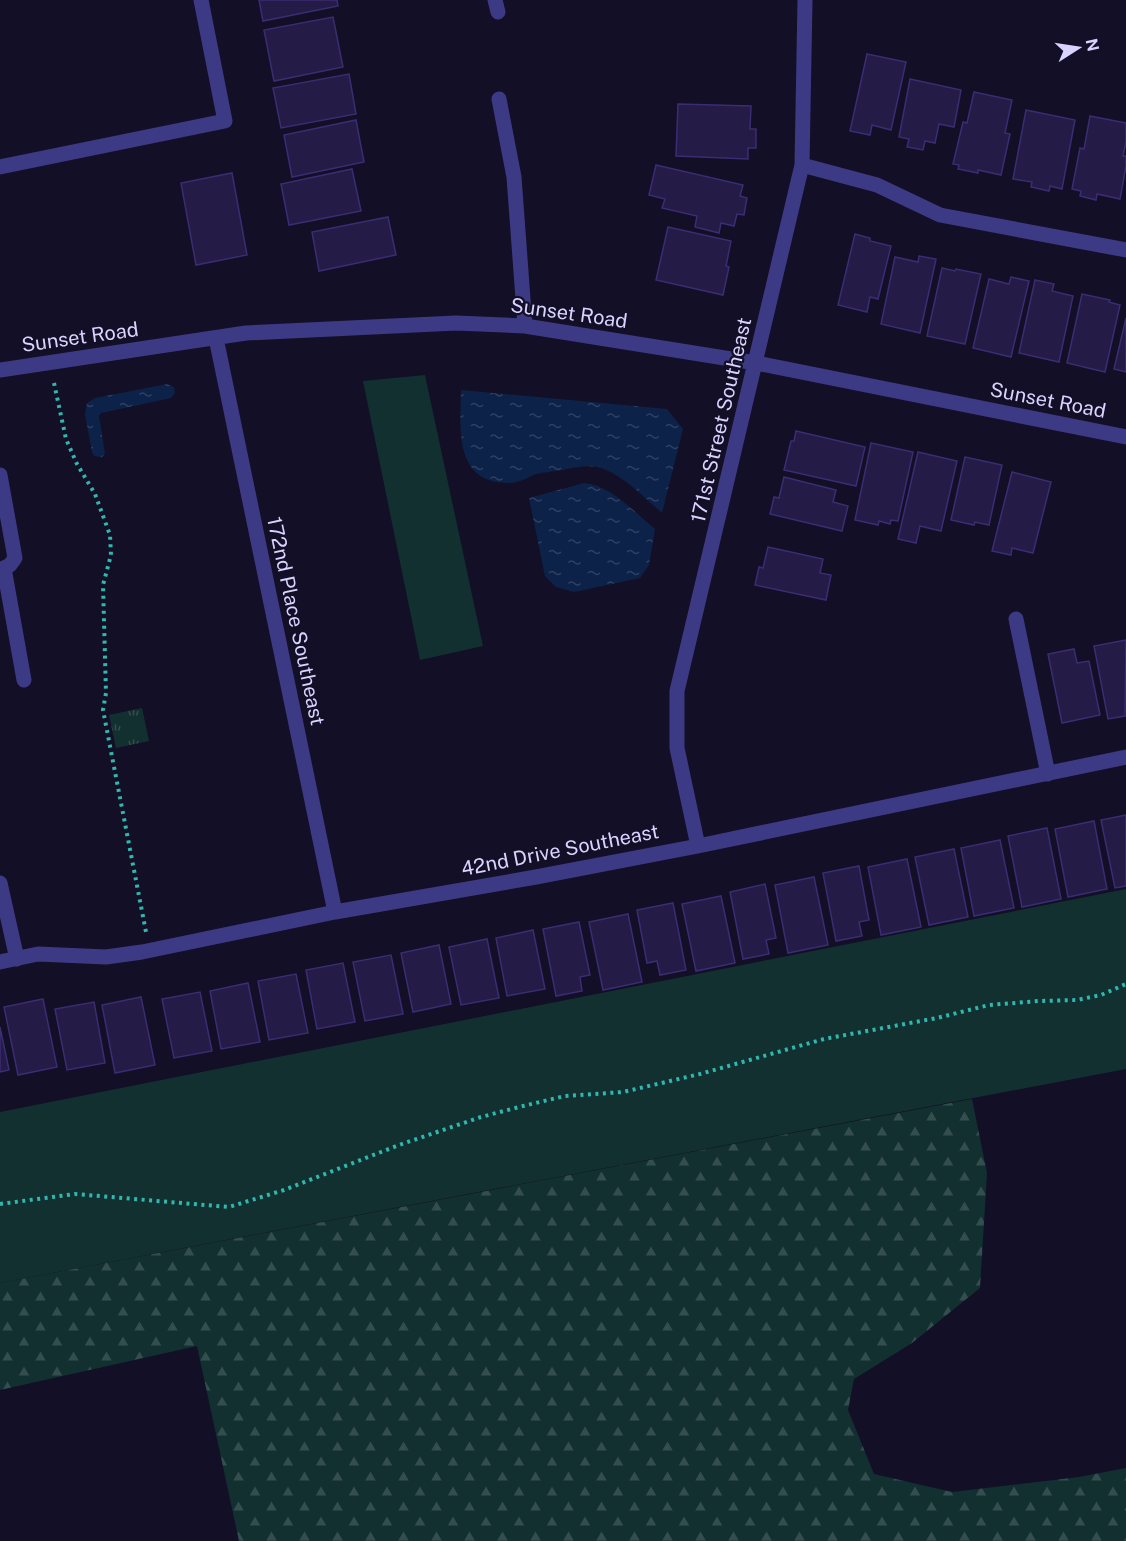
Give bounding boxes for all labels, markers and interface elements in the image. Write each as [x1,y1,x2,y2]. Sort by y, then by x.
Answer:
north arrow [1048,18,1108,78]
text: N [1082,37,1103,53]
street label: Sunset Road [509,293,629,333]
street label: 171st Street Southeast [686,315,756,525]
street label: Sunset Road [20,317,140,357]
street label: Sunset Road [988,377,1108,423]
street label: 172nd Place Southeast [262,515,330,727]
street label: 42nd Drive Southeast [459,819,661,881]

